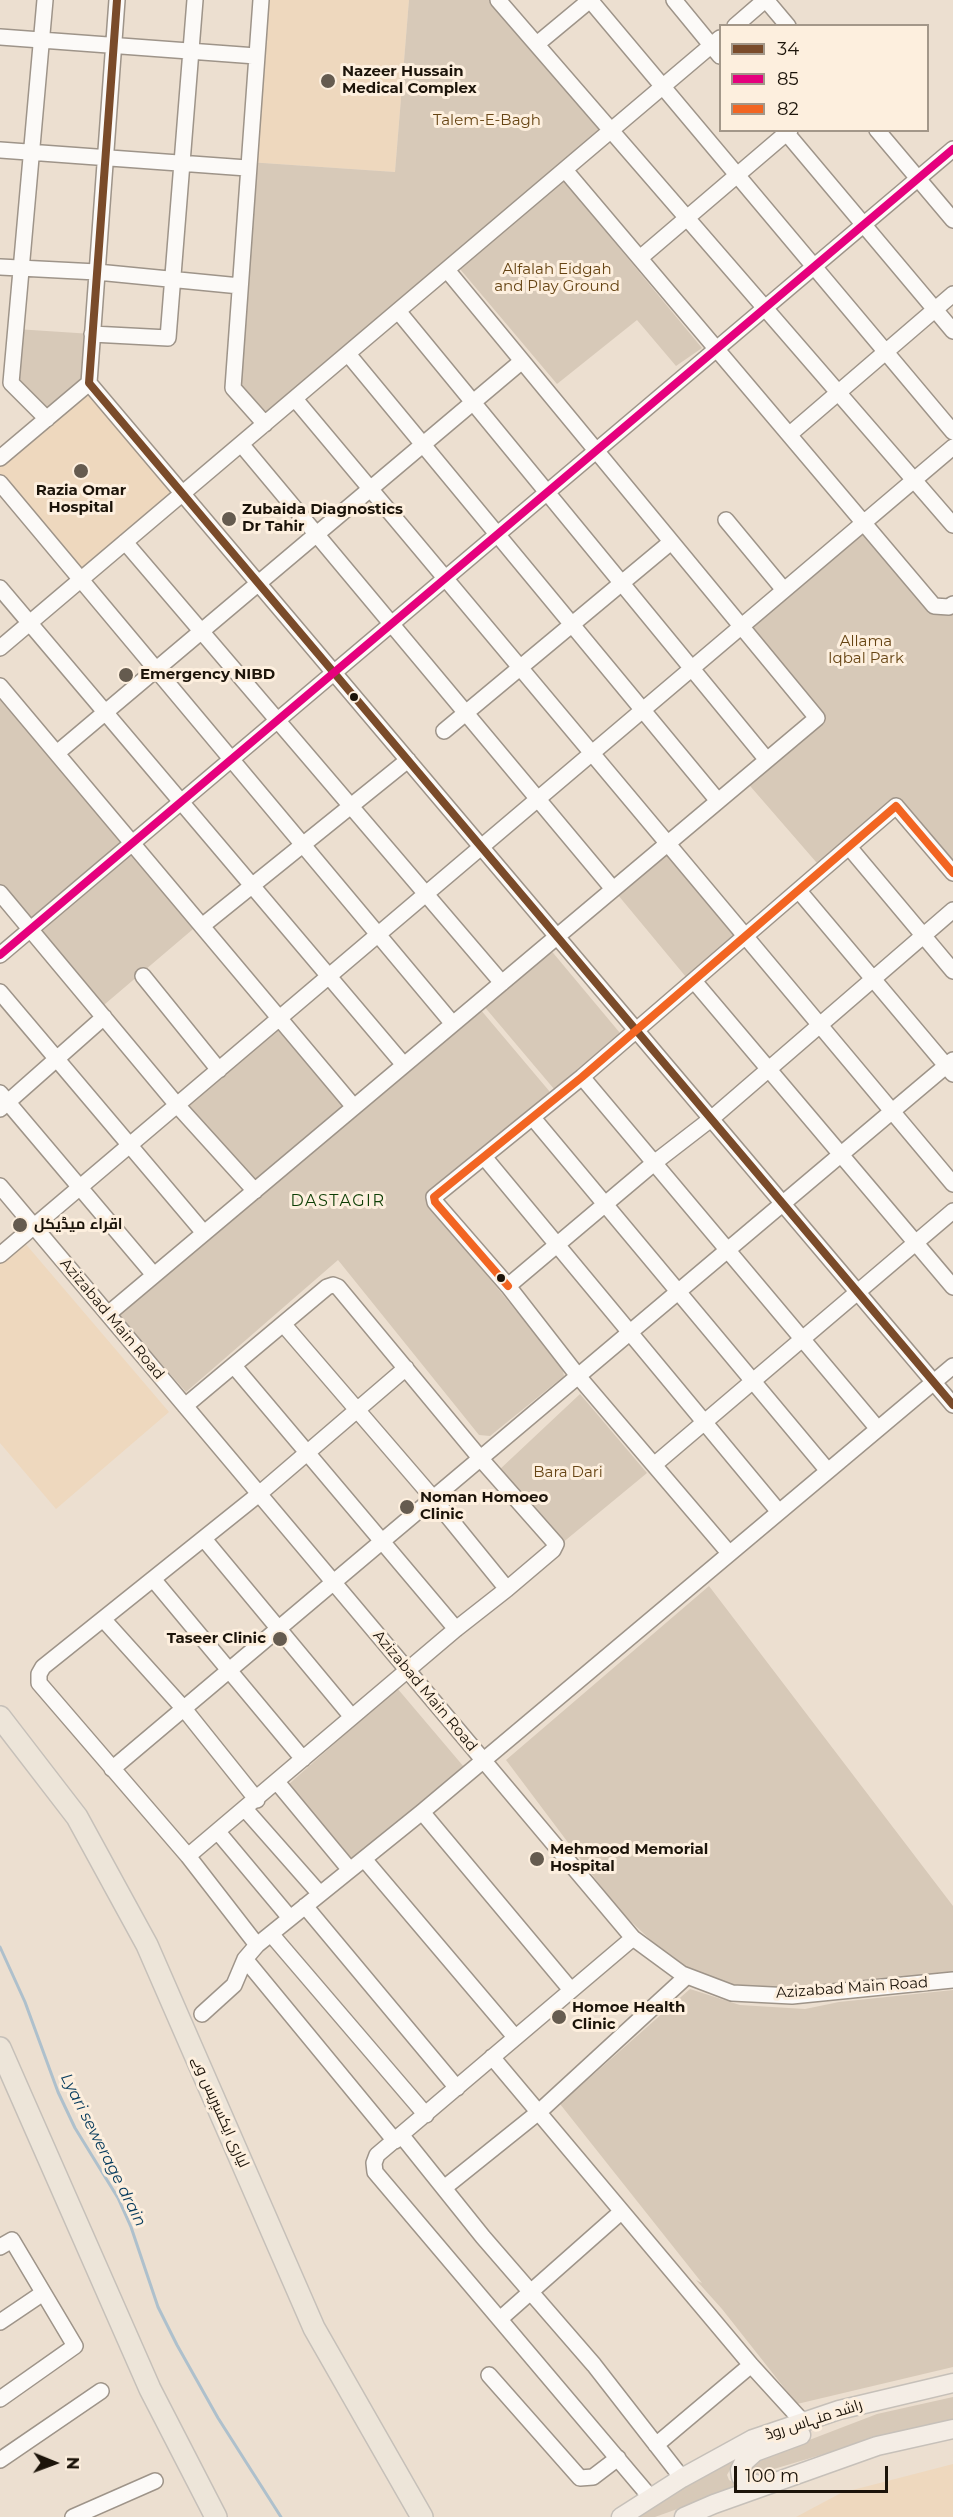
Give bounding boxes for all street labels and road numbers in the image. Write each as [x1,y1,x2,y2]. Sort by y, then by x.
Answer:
street label: Azizabad Main Road [56,1255,168,1383]
street label: Azizabad Main Road [369,1627,481,1755]
street label: Azizabad Main Road [775,1974,929,2002]
street label: لیاری ایکسپریس وے [187,2054,253,2170]
street label: راشد منہاس روڈ [763,2396,865,2444]

